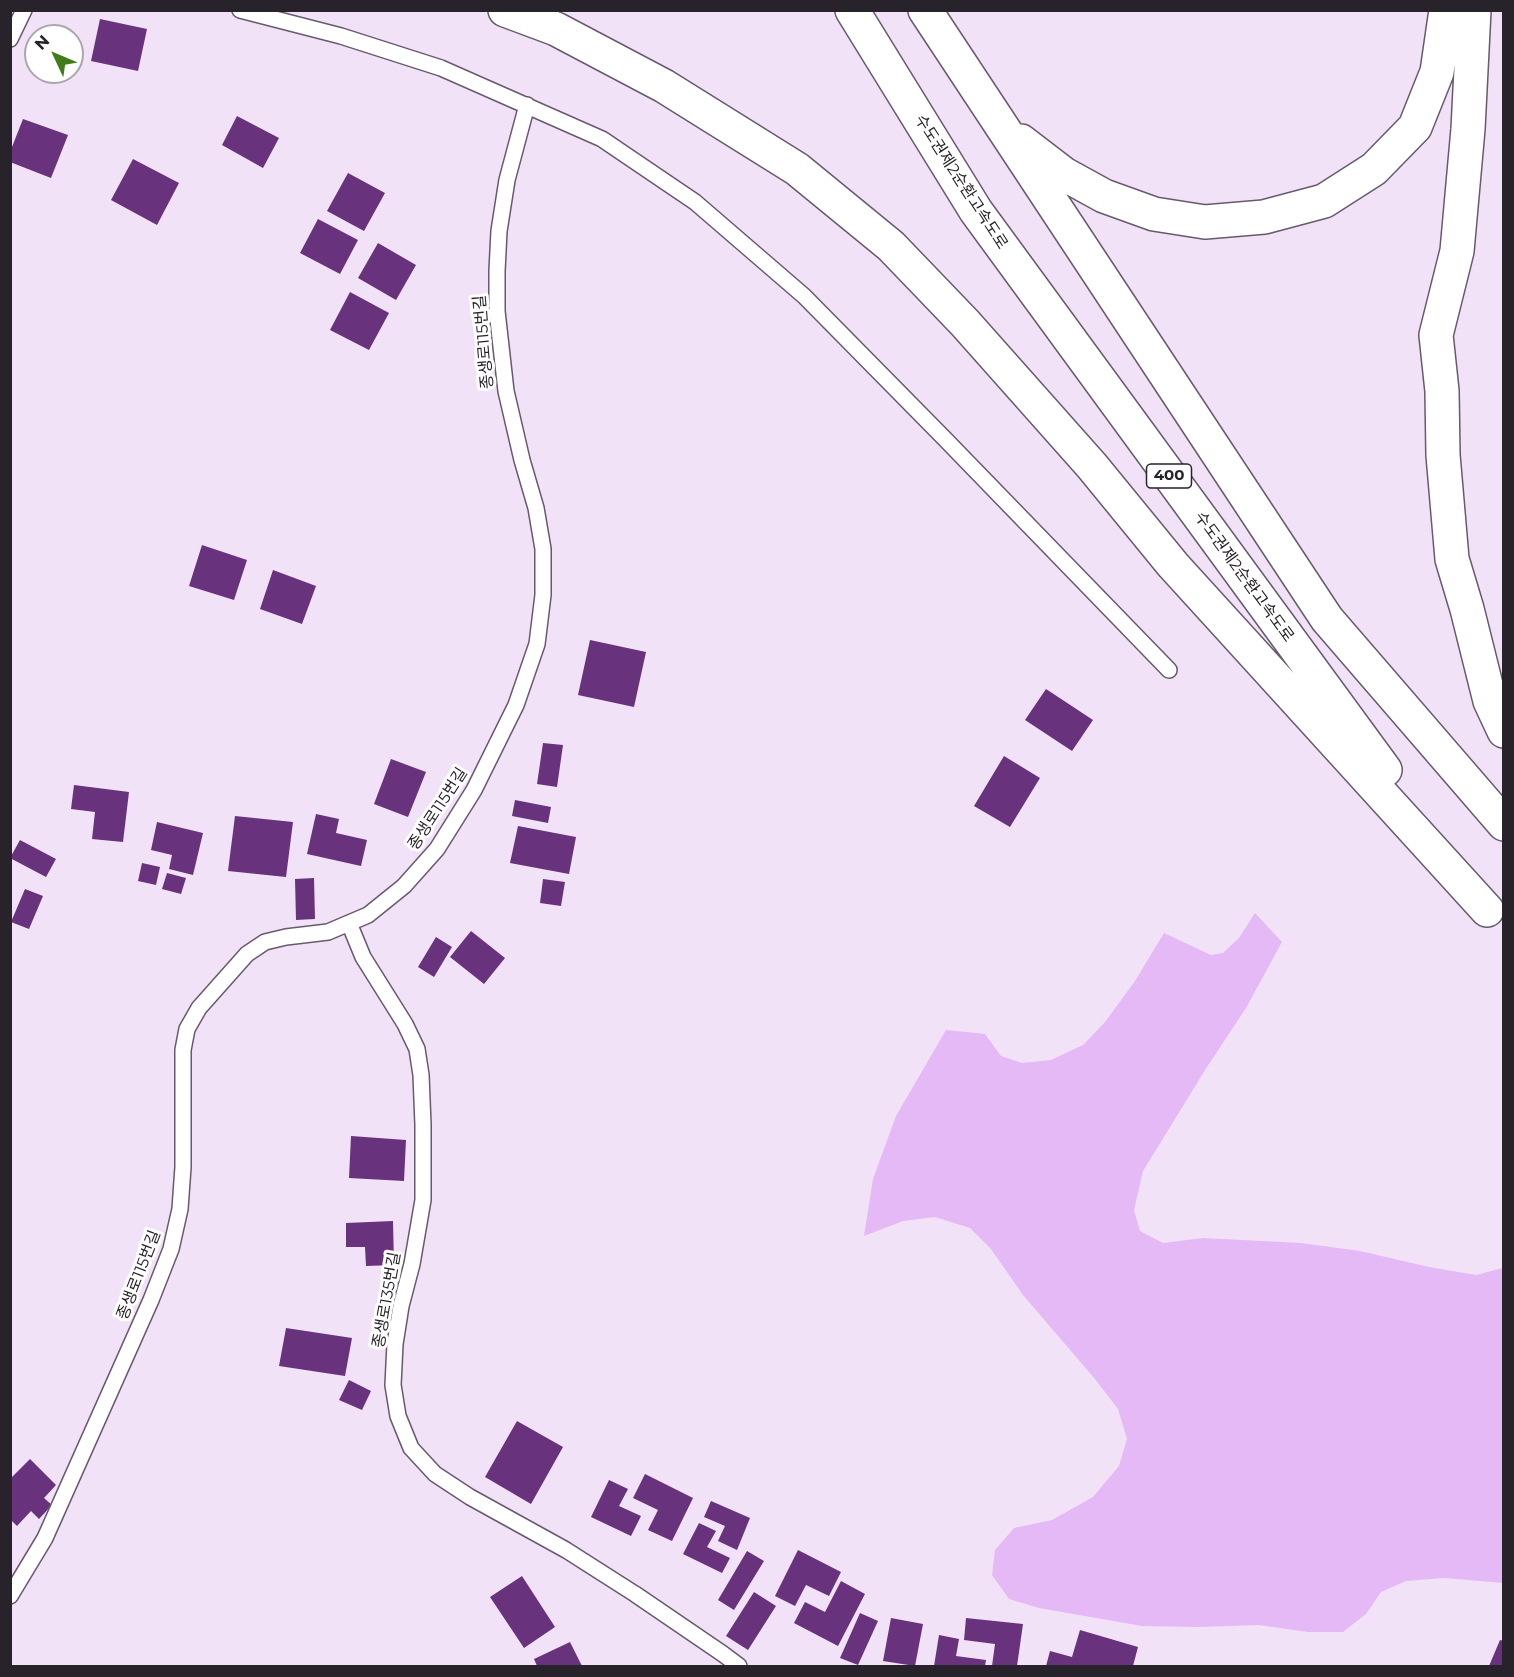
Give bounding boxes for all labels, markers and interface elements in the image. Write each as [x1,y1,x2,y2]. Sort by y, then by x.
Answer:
north arrow [24,24,84,84]
text: N [31,31,53,54]
street label: 수도권제2순환고속도로 [910,111,1012,253]
street label: 종생로115번길 [470,294,498,390]
road number: 400 [1146,464,1192,488]
street label: 수도권제2순환고속도로 [1190,508,1298,646]
street label: 종생로115번길 [404,764,472,854]
street label: 종생로115번길 [113,1228,165,1322]
street label: 종생로135번길 [369,1250,405,1350]

